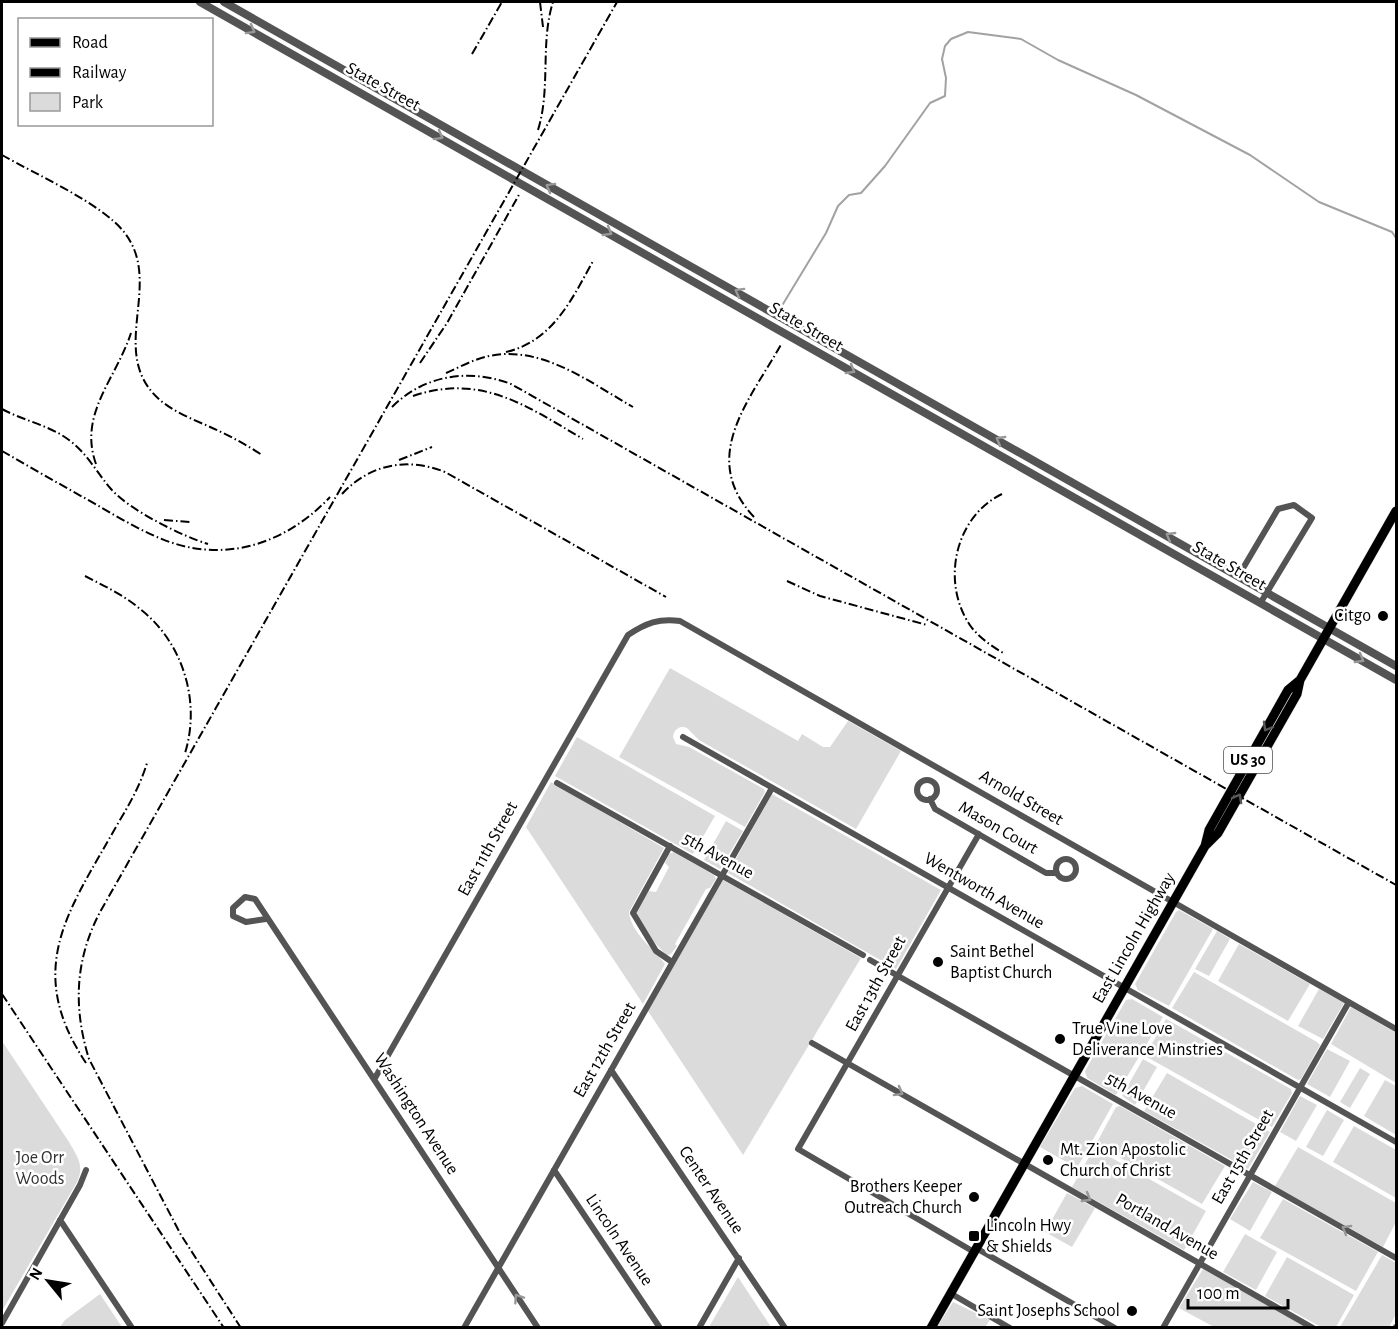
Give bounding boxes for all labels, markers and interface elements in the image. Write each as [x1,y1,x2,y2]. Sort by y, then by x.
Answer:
legend [18,18,213,126]
one-way arrow [244,23,255,34]
text: Road [72,34,108,52]
street label: State Street [343,59,423,115]
text: Railway [72,64,127,82]
text: Park [72,94,104,112]
one-way arrow [433,129,443,140]
one-way arrow [546,183,557,194]
one-way arrow [602,225,613,236]
one-way arrow [735,288,745,299]
street label: State Street [766,299,846,355]
one-way arrow [845,363,855,374]
one-way arrow [996,435,1006,447]
one-way arrow [1166,532,1176,543]
street label: State Street [1189,538,1269,594]
place label: Citgo [1334,607,1371,625]
marker: Citgo [1376,609,1390,623]
one-way arrow [1354,651,1364,663]
one-way arrow [1263,721,1274,731]
road number: US 30 [1224,747,1272,773]
street label: Arnold Street [976,767,1066,829]
one-way arrow [1231,794,1242,804]
street label: Mason Court [955,798,1041,858]
street label: East 11th Street [455,799,521,899]
street label: 5th Avenue [679,829,757,883]
street label: Wentworth Avenue [921,849,1047,933]
street label: East Lincoln Highway [1089,869,1179,1006]
street label: East 13th Street [842,933,910,1035]
place label: Saint Bethel Baptist Church [950,943,1052,982]
marker: Saint Bethel Baptist Church [931,955,945,969]
street label: East 12th Street [570,999,640,1101]
place label: True Vine Love Deliverance Minstries [1072,1020,1223,1059]
marker: True Vine Love Deliverance Minstries [1053,1032,1067,1046]
street label: Washington Avenue [370,1050,462,1178]
street label: 5th Avenue [1102,1069,1180,1123]
one-way arrow [893,1085,903,1096]
street label: East 15th Street [1209,1106,1277,1207]
place label: Mt. Zion Apostolic Church of Christ [1060,1141,1186,1180]
street label: Center Avenue [675,1143,747,1237]
park label: Joe Orr Woods [16,1149,64,1188]
marker: Mt. Zion Apostolic Church of Christ [1041,1153,1055,1167]
place label: Brothers Keeper Outreach Church [844,1178,962,1217]
marker: Brothers Keeper Outreach Church [967,1190,981,1204]
street label: Portland Avenue [1113,1190,1221,1264]
street label: Lincoln Avenue [582,1191,656,1289]
one-way arrow [1081,1191,1091,1203]
place label: Lincoln Hwy & Shields [986,1217,1071,1256]
one-way arrow [1342,1225,1352,1236]
marker: Lincoln Hwy & Shields [967,1229,981,1243]
north arrow [18,1251,78,1311]
text: N [26,1265,46,1283]
scale bar [1188,1272,1288,1310]
text: 100 m [1197,1285,1240,1303]
one-way arrow [514,1294,525,1305]
place label: Saint Josephs School [977,1302,1120,1320]
marker: Saint Josephs School [1125,1304,1139,1318]

